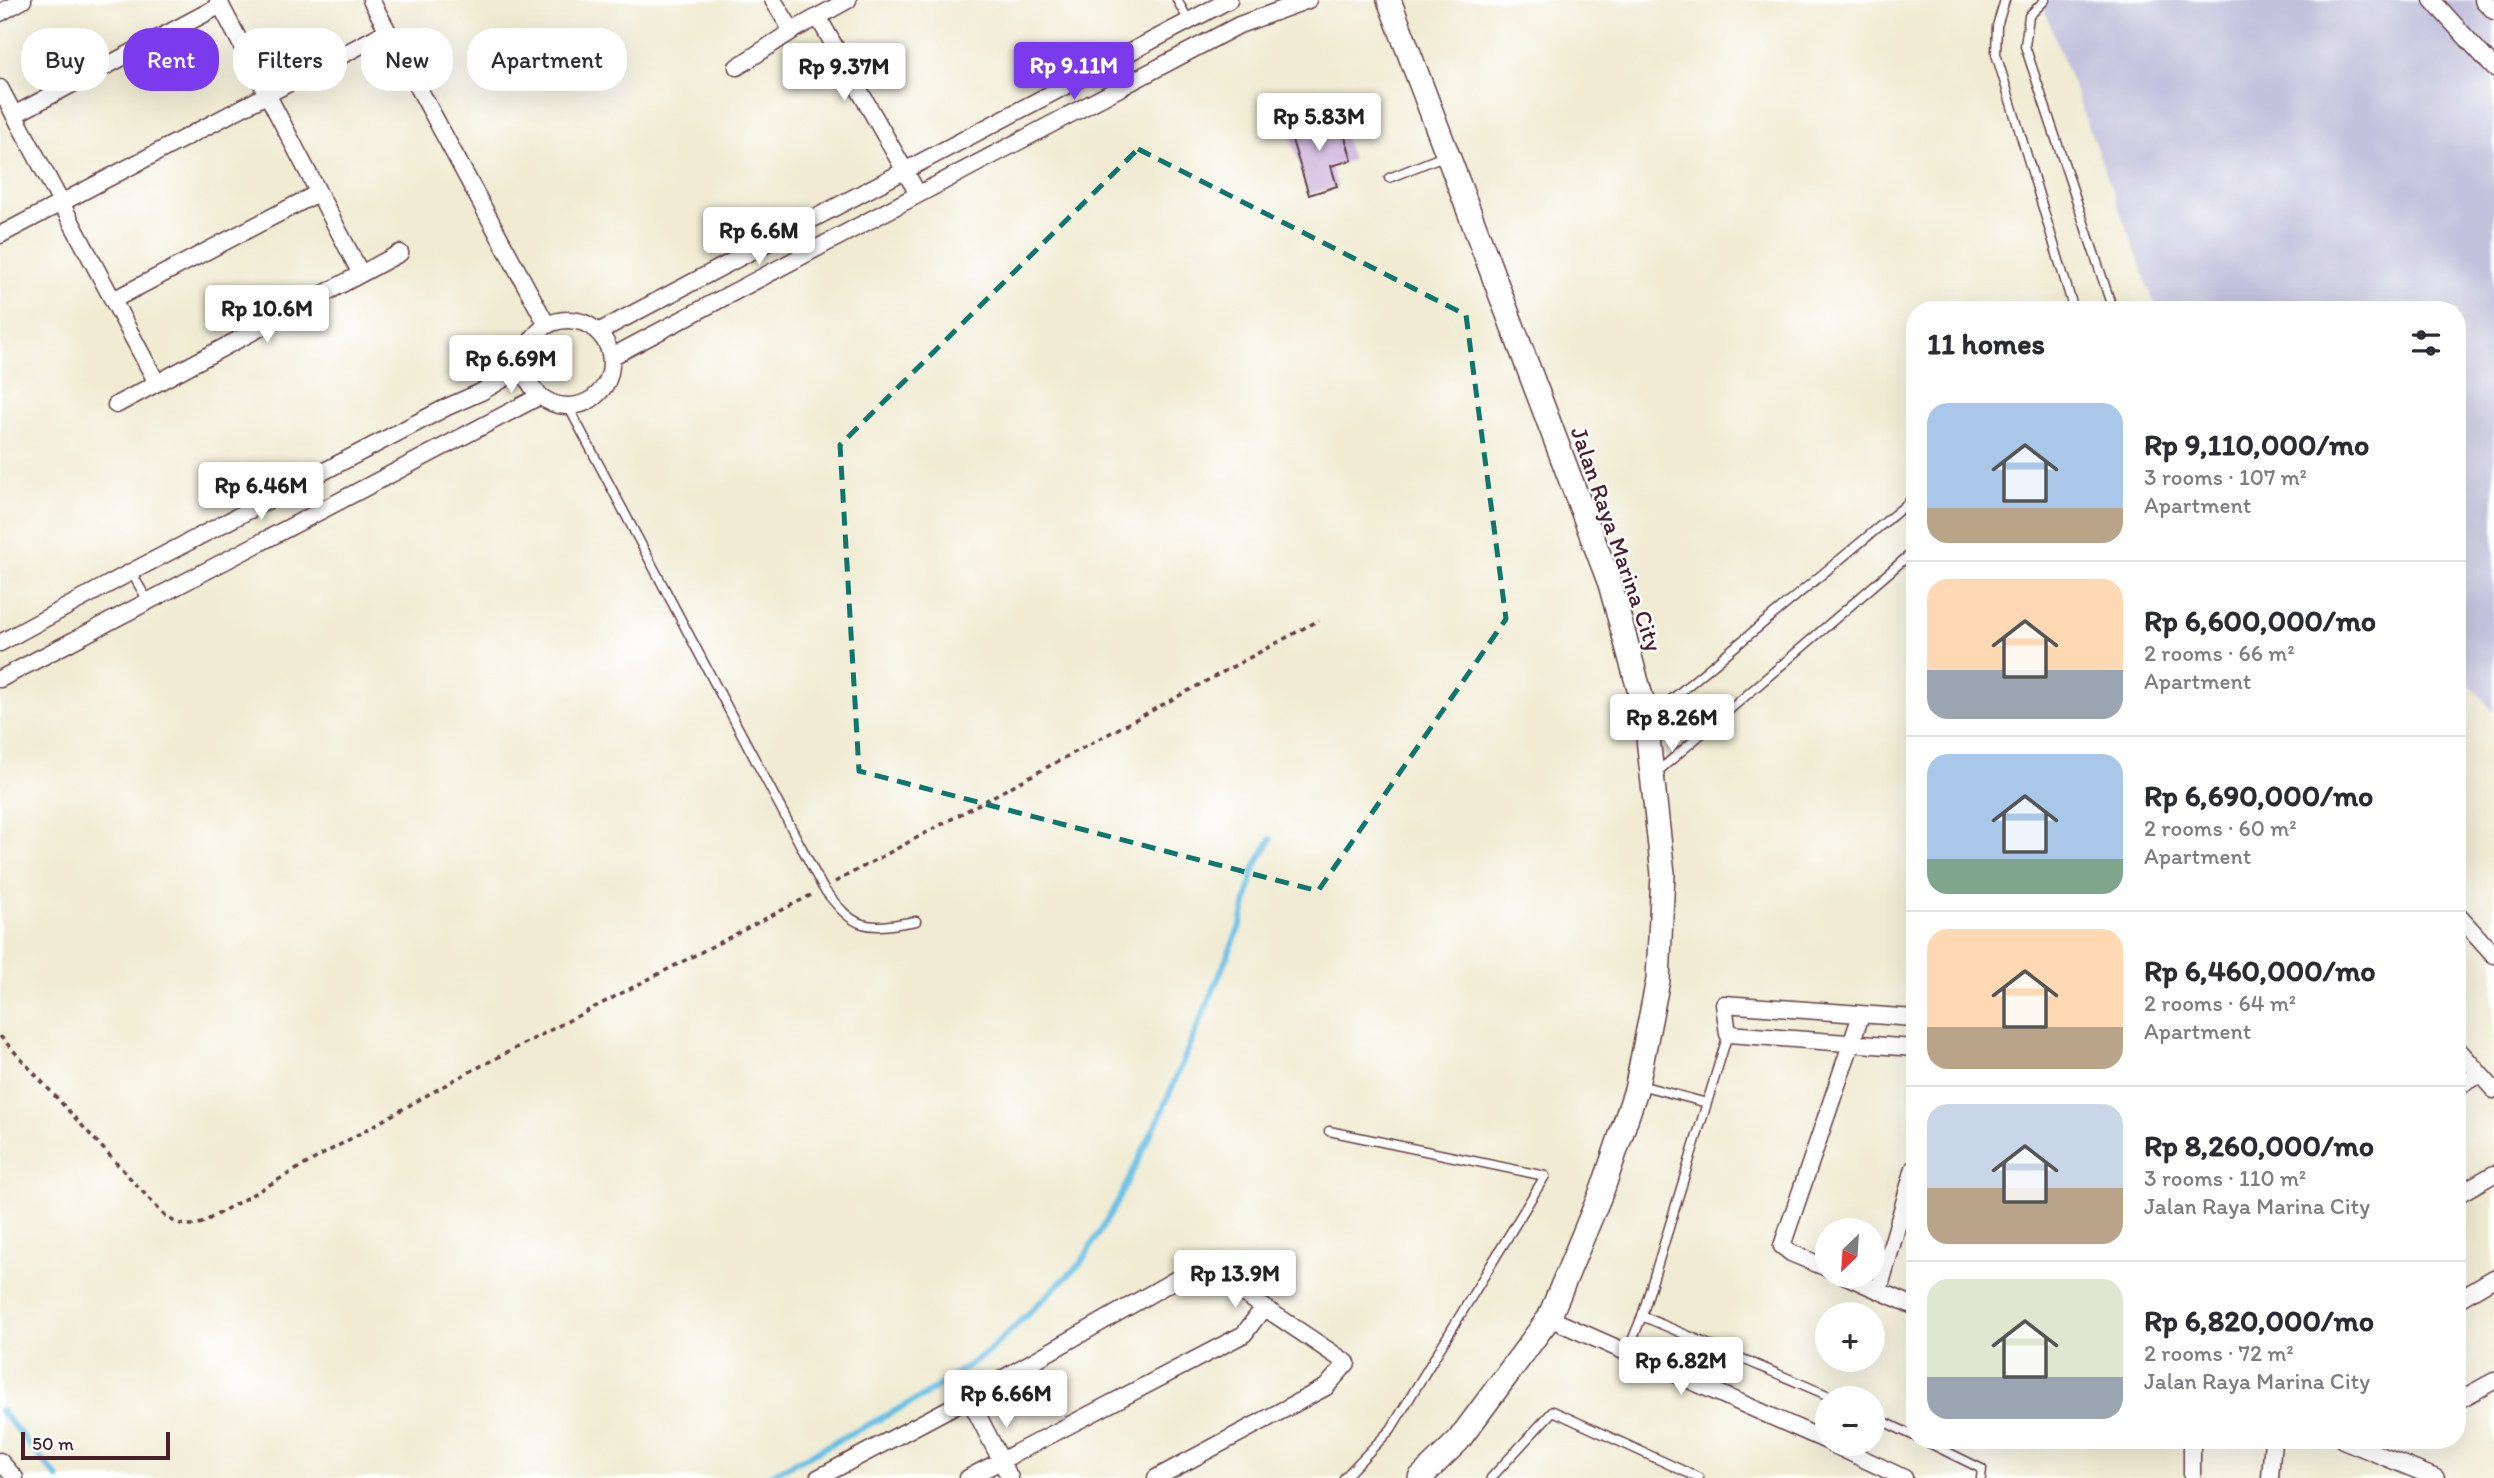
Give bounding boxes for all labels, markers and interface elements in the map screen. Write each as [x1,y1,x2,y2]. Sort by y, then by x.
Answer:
chip: Buy [21,28,109,91]
chip: Rent [123,28,219,91]
chip: Filters [233,28,347,91]
chip: New [361,28,453,91]
chip: Apartment [467,28,627,91]
pin: Rp 9.11M [1002,42,1146,102]
pin: Rp 9.37M [772,43,916,103]
text: Rp 9.11M [1030,51,1118,79]
text: Rp 9.37M [799,52,889,80]
pin: Rp 5.83M [1247,94,1391,153]
text: Rp 5.83M [1273,102,1365,130]
pin: Rp 6.6M [694,208,824,267]
text: Rp 6.6M [719,216,799,244]
pin: Rp 10.6M [195,286,339,345]
text: Rp 10.6M [221,294,313,322]
icon: filters [2407,324,2445,362]
text: 11 homes [1927,325,2045,362]
pin: Rp 6.69M [439,336,583,395]
text: Rp 6.69M [465,344,557,372]
street label: Jalan Raya Marina City [1565,423,1669,655]
text: Rp 9,110,000/mo [2144,426,2369,463]
icon: home [1983,431,2067,515]
pin: Rp 6.46M [189,462,333,522]
text: 3 rooms · 107 m² [2144,463,2307,491]
text: Rp 6.46M [214,471,308,499]
text: Apartment [2144,491,2251,519]
text: Rp 6,600,000/mo [2144,602,2376,639]
icon: home [1983,607,2067,691]
text: 2 rooms · 66 m² [2144,639,2295,667]
text: Apartment [2144,667,2251,695]
pin: Rp 8.26M [1600,694,1744,754]
text: Rp 8.26M [1626,703,1718,731]
text: Rp 6,690,000/mo [2144,777,2373,814]
icon: home [1983,782,2067,866]
text: 2 rooms · 60 m² [2144,814,2297,842]
text: Apartment [2144,842,2251,870]
text: Rp 6,460,000/mo [2144,952,2376,989]
icon: home [1983,957,2067,1041]
text: 2 rooms · 64 m² [2144,989,2296,1017]
text: Apartment [2144,1017,2251,1045]
text: Rp 8,260,000/mo [2144,1127,2374,1164]
icon: home [1983,1132,2067,1216]
text: 3 rooms · 110 m² [2144,1164,2306,1192]
text: Jalan Raya Marina City [2144,1192,2370,1220]
north arrow [1815,1218,1885,1288]
map controls [1815,1218,1885,1456]
pin: Rp 13.9M [1163,1250,1307,1310]
text: Rp 13.9M [1190,1259,1280,1287]
button: + [1815,1302,1885,1372]
text: Rp 6,820,000/mo [2144,1302,2374,1339]
icon: home [1983,1307,2067,1391]
pin: Rp 6.82M [1609,1338,1753,1397]
text: 2 rooms · 72 m² [2144,1339,2294,1367]
text: Rp 6.82M [1635,1346,1727,1374]
text: Jalan Raya Marina City [2144,1367,2370,1395]
pin: Rp 6.66M [934,1370,1078,1430]
text: Rp 6.66M [960,1379,1052,1407]
button: − [1815,1386,1885,1456]
scale bar [21,1429,170,1461]
text: 50 m [32,1432,74,1455]

